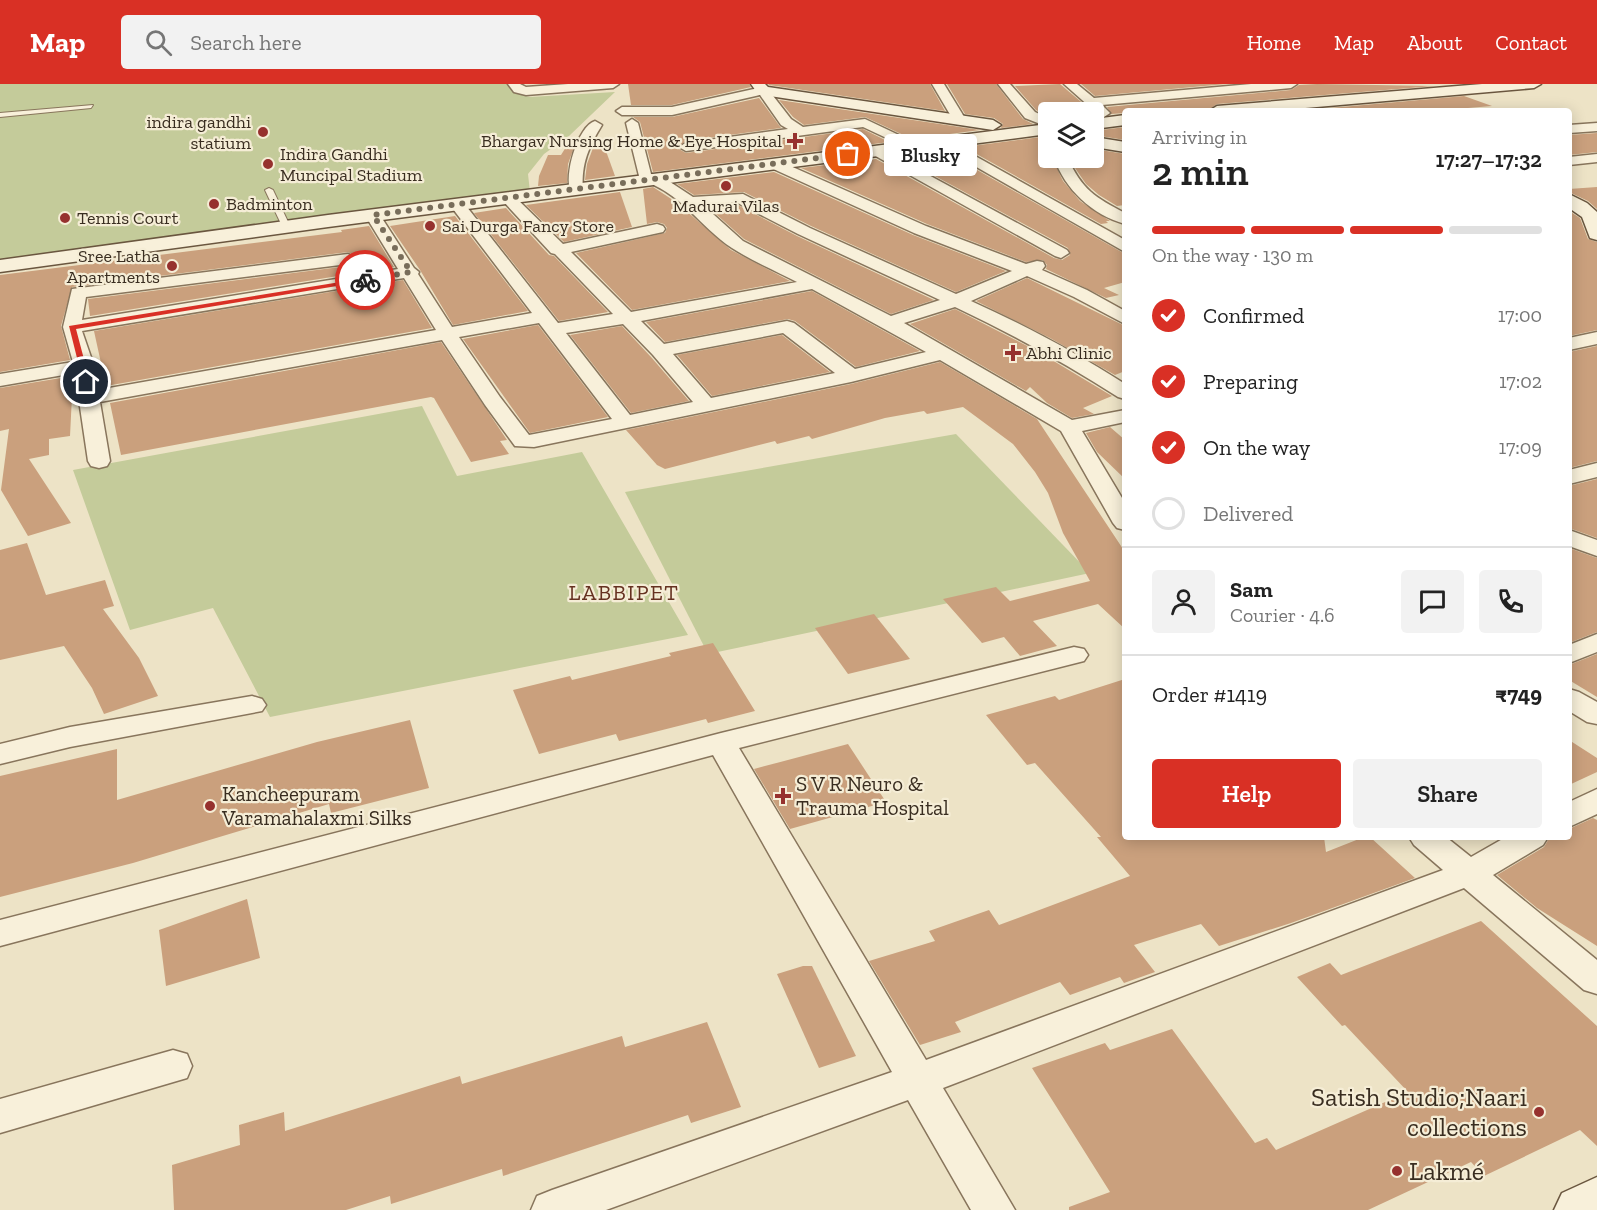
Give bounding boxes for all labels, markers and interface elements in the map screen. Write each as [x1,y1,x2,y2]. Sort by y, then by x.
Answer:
search box [121,15,541,69]
text: Map [30,26,85,59]
icon: search [142,26,175,59]
text: Search here [190,29,302,56]
text: Home [1247,30,1301,55]
text: Map [1334,30,1374,55]
text: About [1407,30,1462,55]
text: Contact [1495,30,1567,55]
map controls [1038,102,1104,168]
button: layers [1038,102,1104,168]
place label: indira gandhi statium [147,111,251,154]
marker: indira gandhi statium [256,125,270,139]
text: Arriving in [1152,125,1247,149]
pin [822,128,873,179]
place label: Bhargav Nursing Home & Eye Hospital [481,130,782,152]
marker: Bhargav Nursing Home & Eye Hospital [786,132,804,150]
callout: Blusky [884,133,977,175]
icon: bag [831,137,864,170]
place label: Indira Gandhi Muncipal Stadium [280,143,423,186]
text: Blusky [901,143,960,167]
text: 17:27–17:32 [1436,146,1542,173]
text: 2 min [1152,148,1249,195]
marker: Indira Gandhi Muncipal Stadium [261,157,275,171]
marker: Madurai Vilas [719,179,733,193]
place label: Badminton [226,193,313,215]
place label: Madurai Vilas [673,195,780,217]
marker: Badminton [207,197,221,211]
place label: Tennis Court [77,207,179,229]
marker: Tennis Court [58,211,72,225]
place label: Sai Durga Fancy Store [442,215,614,237]
marker: Sai Durga Fancy Store [423,219,437,233]
text: On the way · 130 m [1152,243,1313,267]
place label: Sree Latha Apartments [67,245,160,288]
courier [335,250,395,310]
marker: Sree Latha Apartments [165,259,179,273]
icon: bike [349,264,382,297]
icon: check [1152,299,1185,332]
text: Confirmed [1203,302,1304,329]
text: 17:00 [1498,303,1542,327]
place label: Abhi Clinic [1026,342,1112,364]
marker: Abhi Clinic [1004,344,1022,362]
pin [60,356,111,407]
icon: home [69,365,102,398]
icon: check [1152,365,1185,398]
text: Preparing [1203,368,1298,395]
text: 17:02 [1499,369,1542,393]
icon: check [1152,431,1185,464]
text: On the way [1203,434,1310,461]
text: 17:09 [1499,435,1542,459]
text: Delivered [1203,500,1293,527]
button: person [1152,570,1215,633]
button: chat [1401,570,1464,633]
button: phone [1479,570,1542,633]
text: Sam [1230,576,1273,603]
district label: LABBIPET [569,579,679,606]
text: Courier · 4.6 [1230,603,1335,627]
text: Order #1419 [1152,681,1267,708]
text: ₹749 [1495,681,1542,708]
button: Help [1152,759,1341,828]
button: Share [1353,759,1542,828]
place label: S V R Neuro & Trauma Hospital [796,771,949,820]
place label: Kancheepuram Varamahalaxmi Silks [221,781,412,830]
marker: S V R Neuro & Trauma Hospital [774,787,792,805]
marker: Kancheepuram Varamahalaxmi Silks [203,799,217,813]
place label: Satish Studio;Naari collections [1311,1081,1527,1143]
marker: Satish Studio;Naari collections [1532,1105,1546,1119]
place label: Lakmé [1409,1155,1484,1187]
marker: Lakmé [1390,1164,1404,1178]

